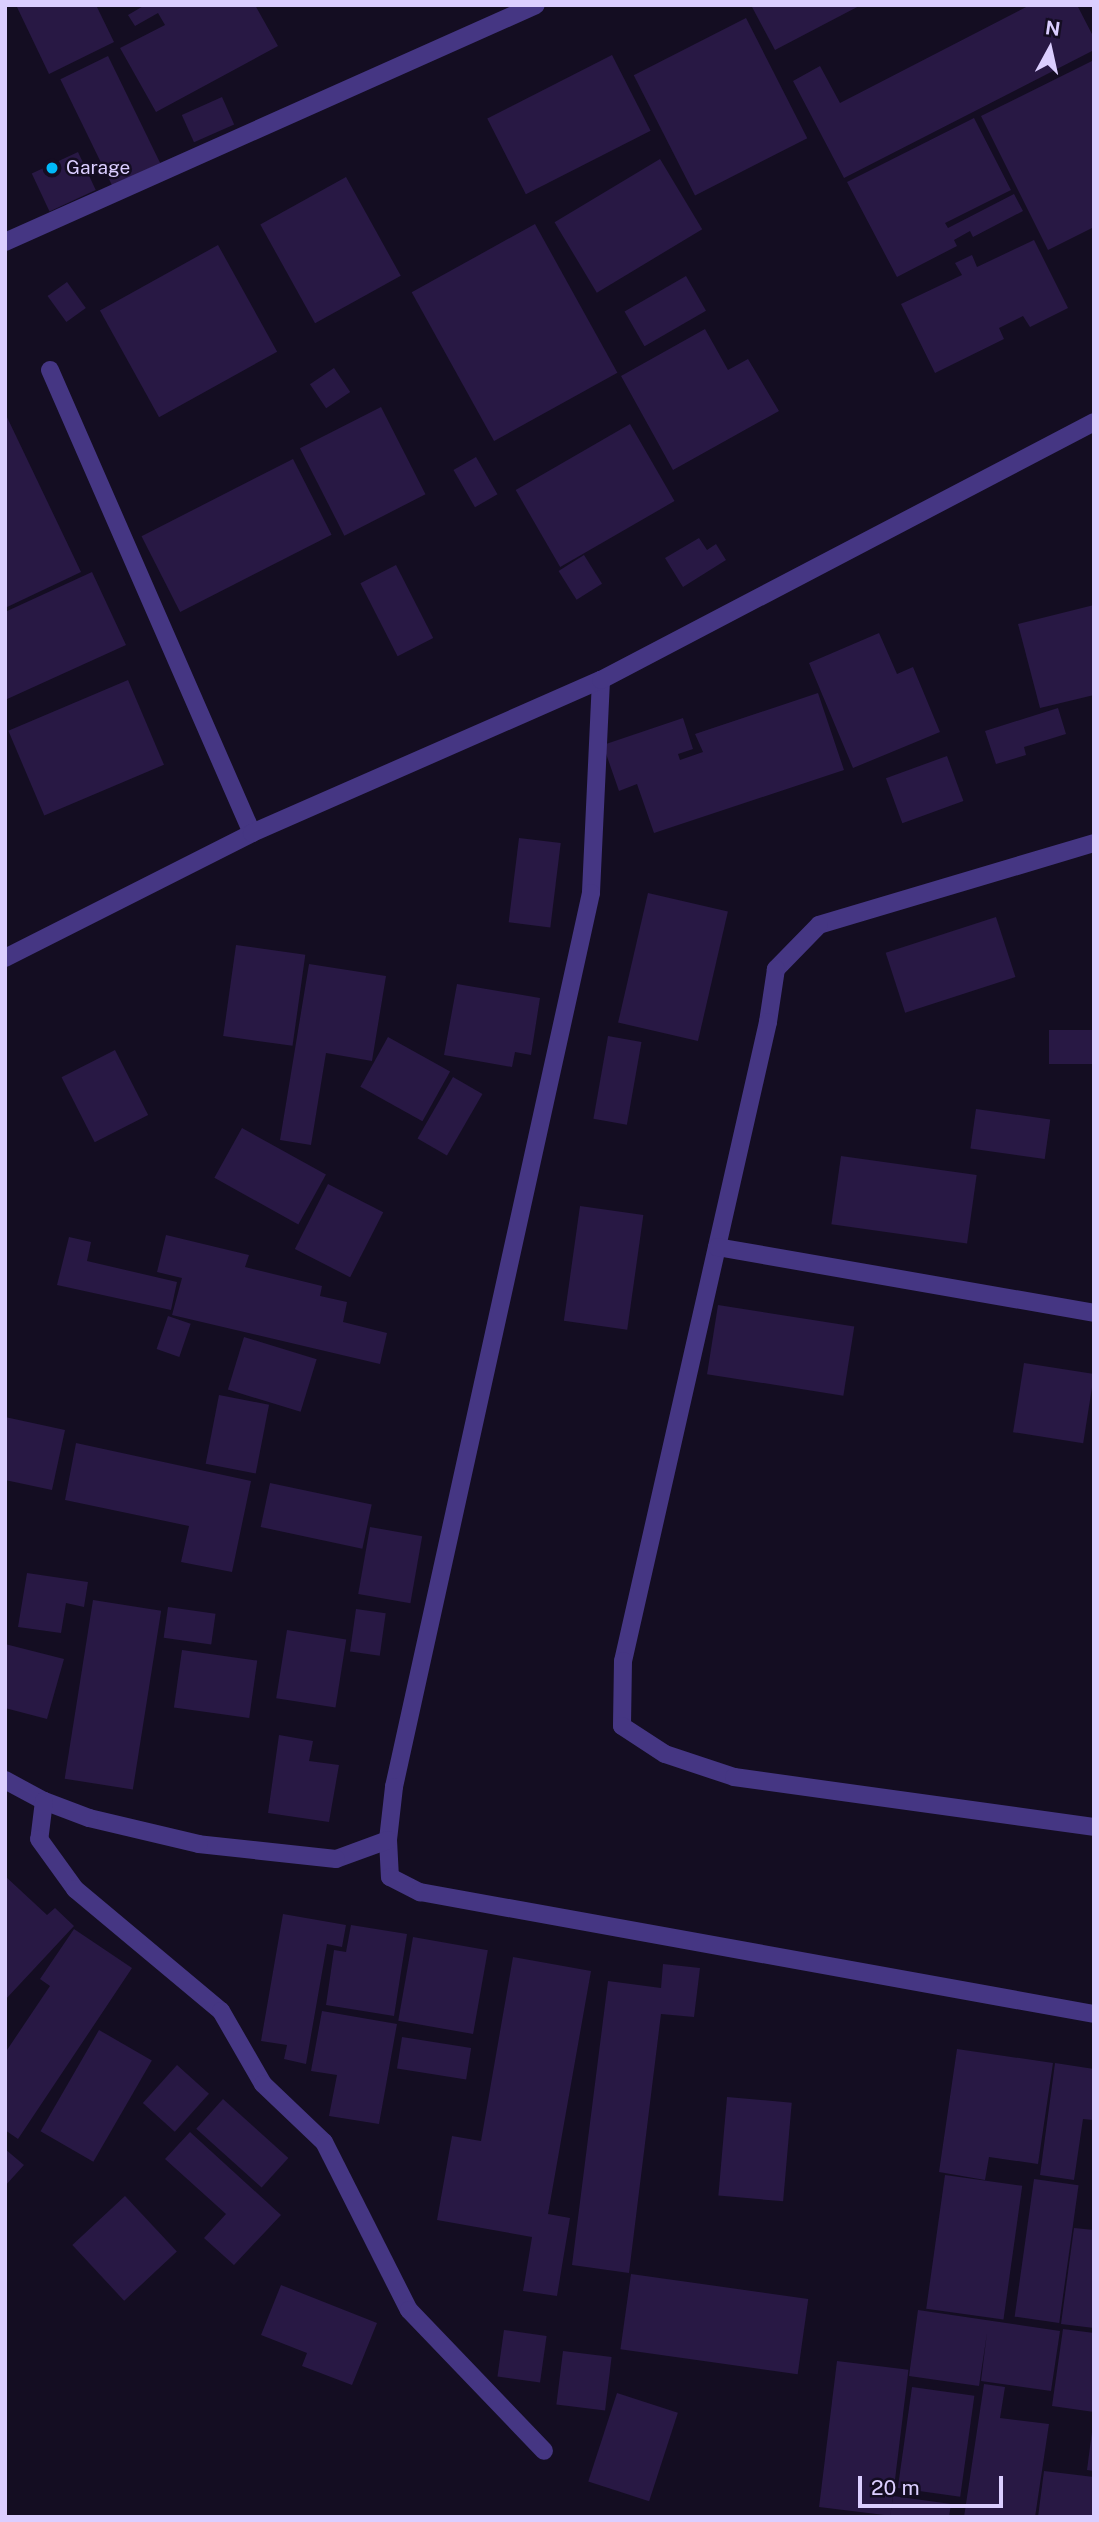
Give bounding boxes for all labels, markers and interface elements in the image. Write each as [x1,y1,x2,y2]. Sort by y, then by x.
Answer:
north arrow [1015,14,1085,84]
text: N [1044,16,1062,40]
place label: Garage [66,157,130,179]
marker: Garage [44,160,60,176]
scale bar [861,2462,1006,2506]
text: 20 m [871,2475,920,2500]

